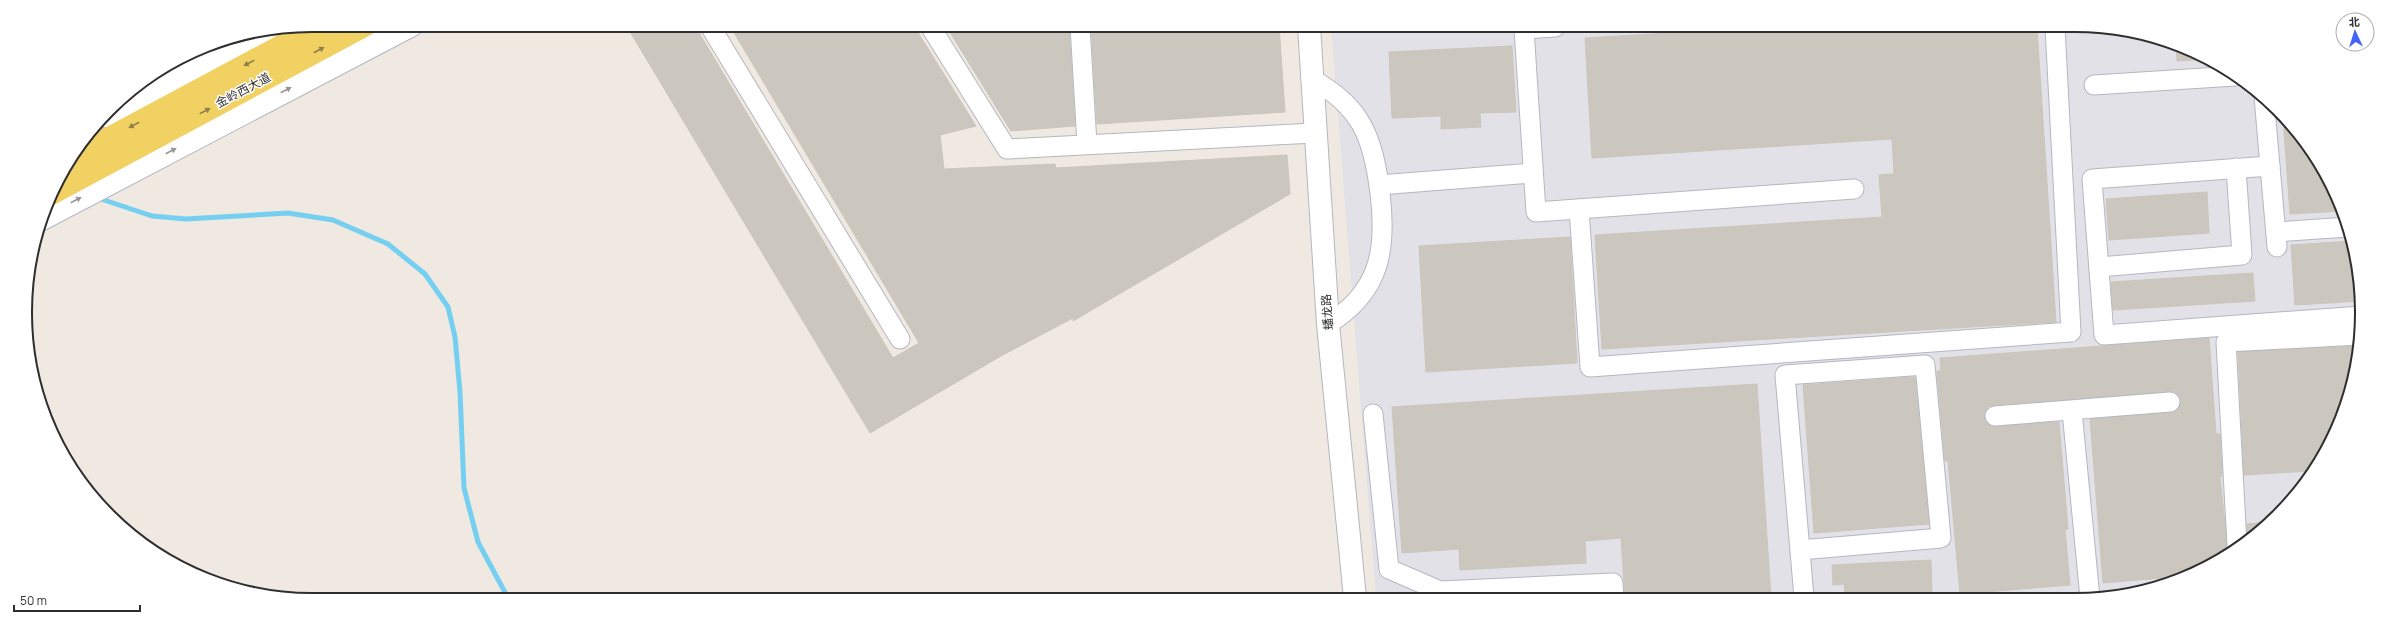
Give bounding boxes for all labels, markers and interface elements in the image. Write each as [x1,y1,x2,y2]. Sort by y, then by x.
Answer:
north arrow [2335,12,2375,52]
text: 北 [2348,14,2360,29]
one-way arrow [313,47,325,53]
one-way arrow [243,60,255,66]
street label: 金岭西大道 [213,68,273,112]
one-way arrow [281,87,292,94]
one-way arrow [199,108,210,115]
one-way arrow [128,121,140,128]
one-way arrow [165,147,177,154]
one-way arrow [71,197,82,204]
street label: 蟠龙路 [1317,293,1337,331]
scale bar [14,587,140,613]
text: 50 m [20,592,47,609]

